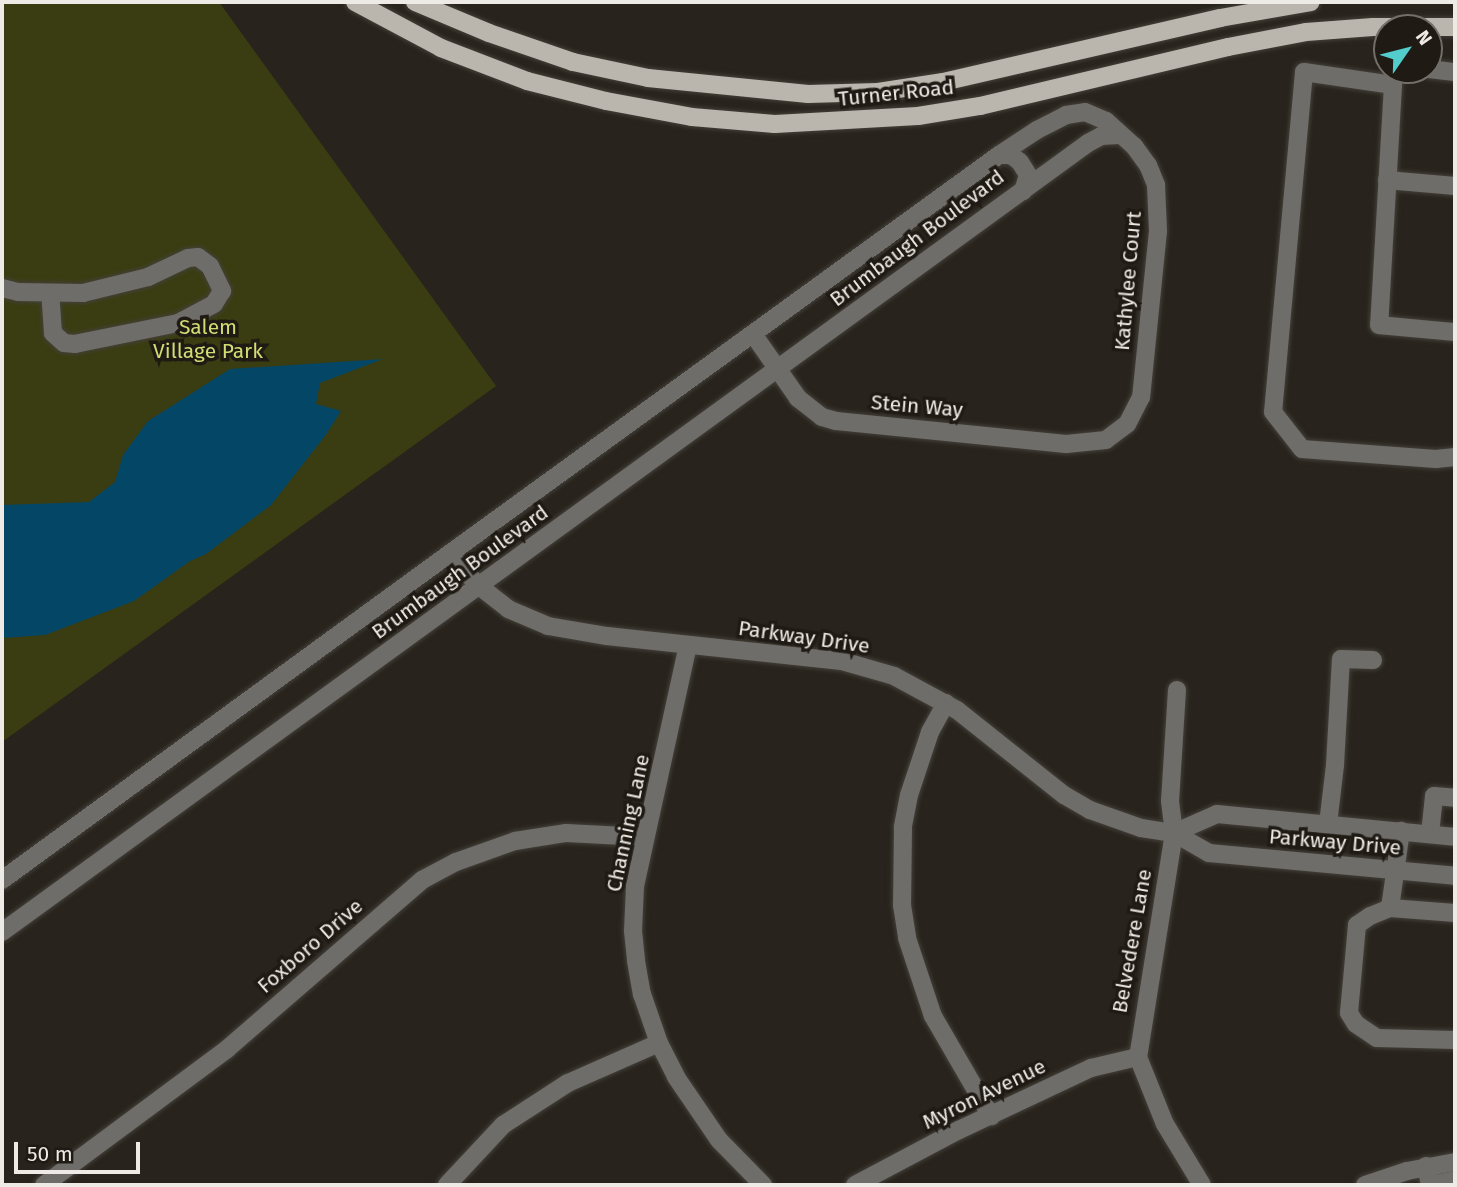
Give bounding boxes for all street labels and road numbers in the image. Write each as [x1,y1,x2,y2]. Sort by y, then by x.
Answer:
street label: Turner Road [837,74,955,112]
street label: Brumbaugh Boulevard [825,164,1009,312]
street label: Kathylee Court [1109,210,1147,352]
street label: Stein Way [870,389,964,423]
street label: Brumbaugh Boulevard [367,500,553,644]
street label: Parkway Drive [737,615,871,659]
street label: Channing Lane [601,752,655,894]
street label: Parkway Drive [1268,824,1402,860]
street label: Belvedere Lane [1107,867,1157,1015]
street label: Foxboro Drive [252,893,368,999]
street label: Myron Avenue [918,1053,1050,1135]

